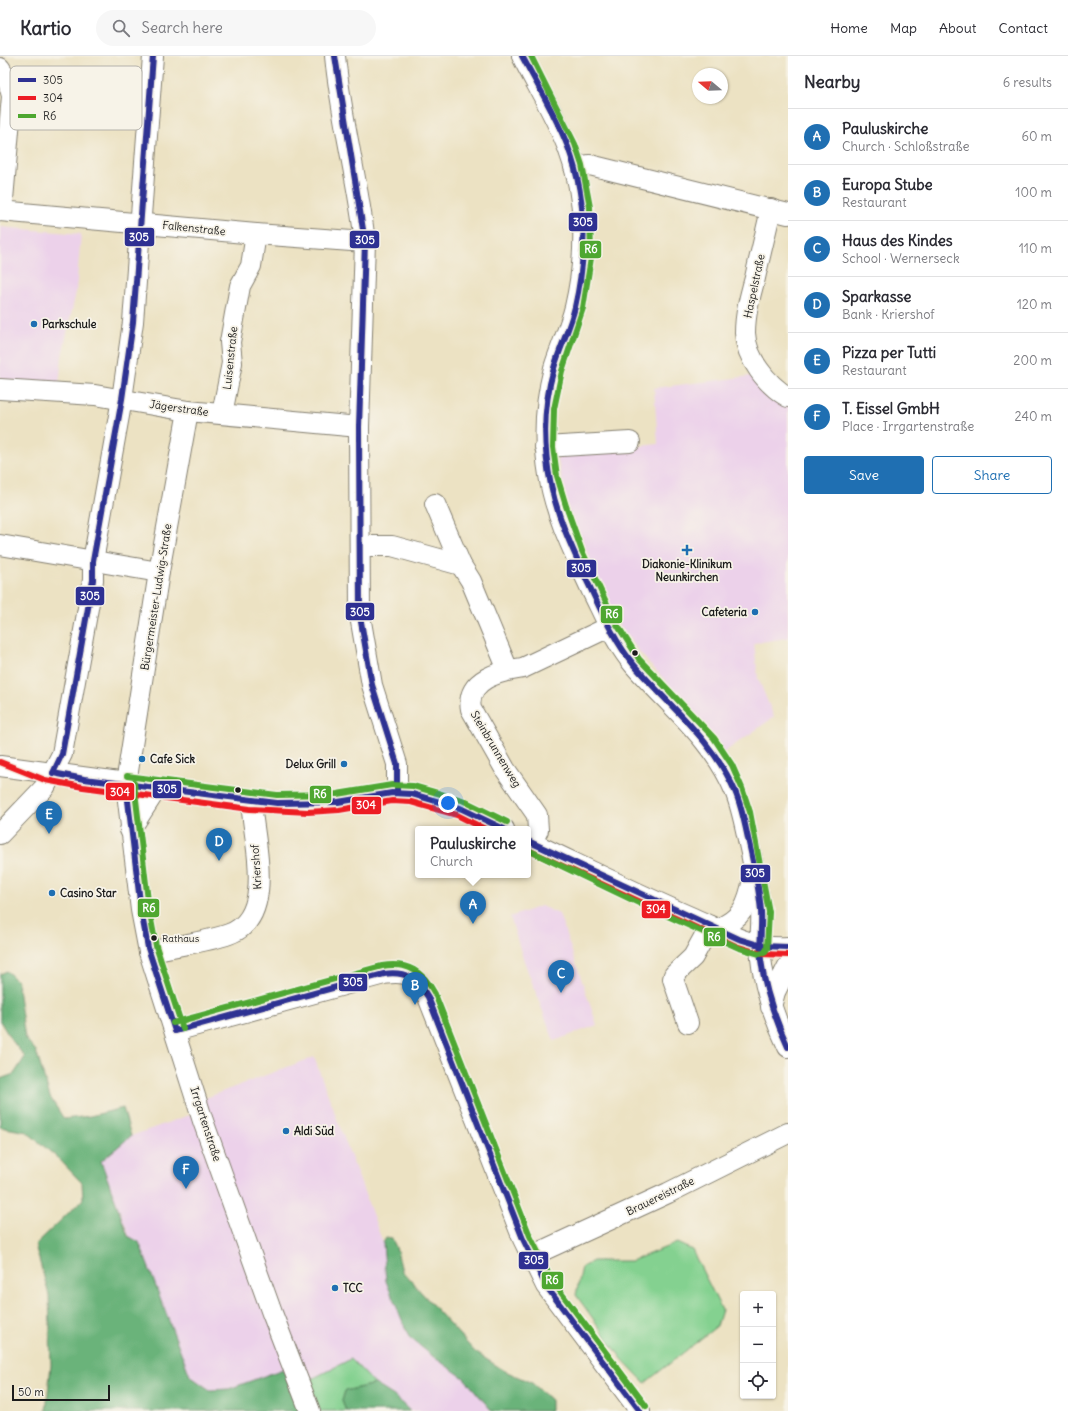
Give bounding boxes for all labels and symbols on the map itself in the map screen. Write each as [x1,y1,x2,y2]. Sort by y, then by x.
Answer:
legend [10,66,142,130]
north arrow [692,68,728,104]
text: 305 [43,73,63,87]
text: 304 [43,91,63,105]
text: R6 [43,109,56,123]
line badge: 305 [568,212,598,232]
text: 305 [573,215,593,229]
street label: Falkenstraße [162,218,226,238]
line badge: 305 [124,227,155,247]
text: 305 [129,230,149,244]
line badge: 305 [349,230,380,249]
text: 305 [355,233,375,247]
line badge: R6 [579,240,602,259]
text: R6 [584,242,598,256]
street label: Haspelstraße [740,253,768,319]
place label: Parkschule [42,317,97,331]
marker: Parkschule [29,319,39,329]
street label: Luisenstraße [220,326,240,390]
street label: Jägerstraße [148,397,210,419]
street label: Bürgermeister-Ludwig-Straße [138,523,175,671]
marker: Diakonie-Klinikum Neunkirchen [681,544,693,556]
place label: Diakonie-Klinikum Neunkirchen [642,557,732,584]
line badge: 305 [566,559,597,578]
text: 305 [571,561,591,575]
line badge: 305 [75,586,105,606]
text: 305 [80,589,100,603]
line badge: 305 [345,602,375,621]
text: 305 [350,605,370,619]
line badge: R6 [600,605,623,624]
place label: Cafeteria [702,605,748,619]
text: R6 [605,607,619,621]
marker: Cafeteria [750,607,760,617]
unlabelled marker [630,648,640,658]
street label: Steinbrunnenweg [468,708,524,790]
place label: Cafe Sick [150,752,195,766]
marker: Cafe Sick [137,754,147,764]
place label: Delux Grill [286,757,336,771]
marker: Delux Grill [339,759,349,769]
line badge: 305 [152,780,182,799]
line badge: 304 [105,782,135,801]
text: 305 [157,782,177,796]
text: 304 [110,785,131,799]
unlabelled marker [233,785,243,795]
line badge: R6 [309,785,332,804]
text: R6 [313,787,327,801]
your location [438,793,458,813]
line badge: 304 [351,796,382,815]
text: 304 [356,798,377,812]
pin: E [36,801,62,834]
pin: D [206,828,232,861]
street label: Kriershof [247,844,265,890]
line badge: 305 [740,864,771,883]
text: 305 [745,866,765,880]
place label: Casino Star [60,886,117,900]
marker: Casino Star [47,888,57,898]
pin: A [460,891,486,924]
line badge: R6 [137,898,160,918]
line badge: 304 [641,900,671,919]
text: R6 [142,901,156,915]
text: 304 [646,902,667,916]
line badge: R6 [703,927,726,947]
text: R6 [707,930,721,944]
place label: Rathaus [162,932,200,945]
marker: Rathaus [149,933,159,943]
pin: C [548,960,574,993]
pin: B [402,972,428,1005]
line badge: 305 [338,973,368,992]
text: 305 [343,975,363,989]
street label: Irrgartenstraße [187,1085,225,1163]
place label: Aldi Süd [294,1124,335,1138]
marker: Aldi Süd [281,1126,291,1136]
pin: F [173,1156,199,1189]
street label: Brauereistraße [624,1173,696,1218]
line badge: 305 [518,1251,549,1270]
text: 305 [524,1253,544,1267]
line badge: R6 [541,1271,564,1290]
text: R6 [545,1273,559,1287]
place label: TCC [343,1281,363,1295]
marker: TCC [330,1283,340,1293]
scale bar [12,1383,110,1402]

